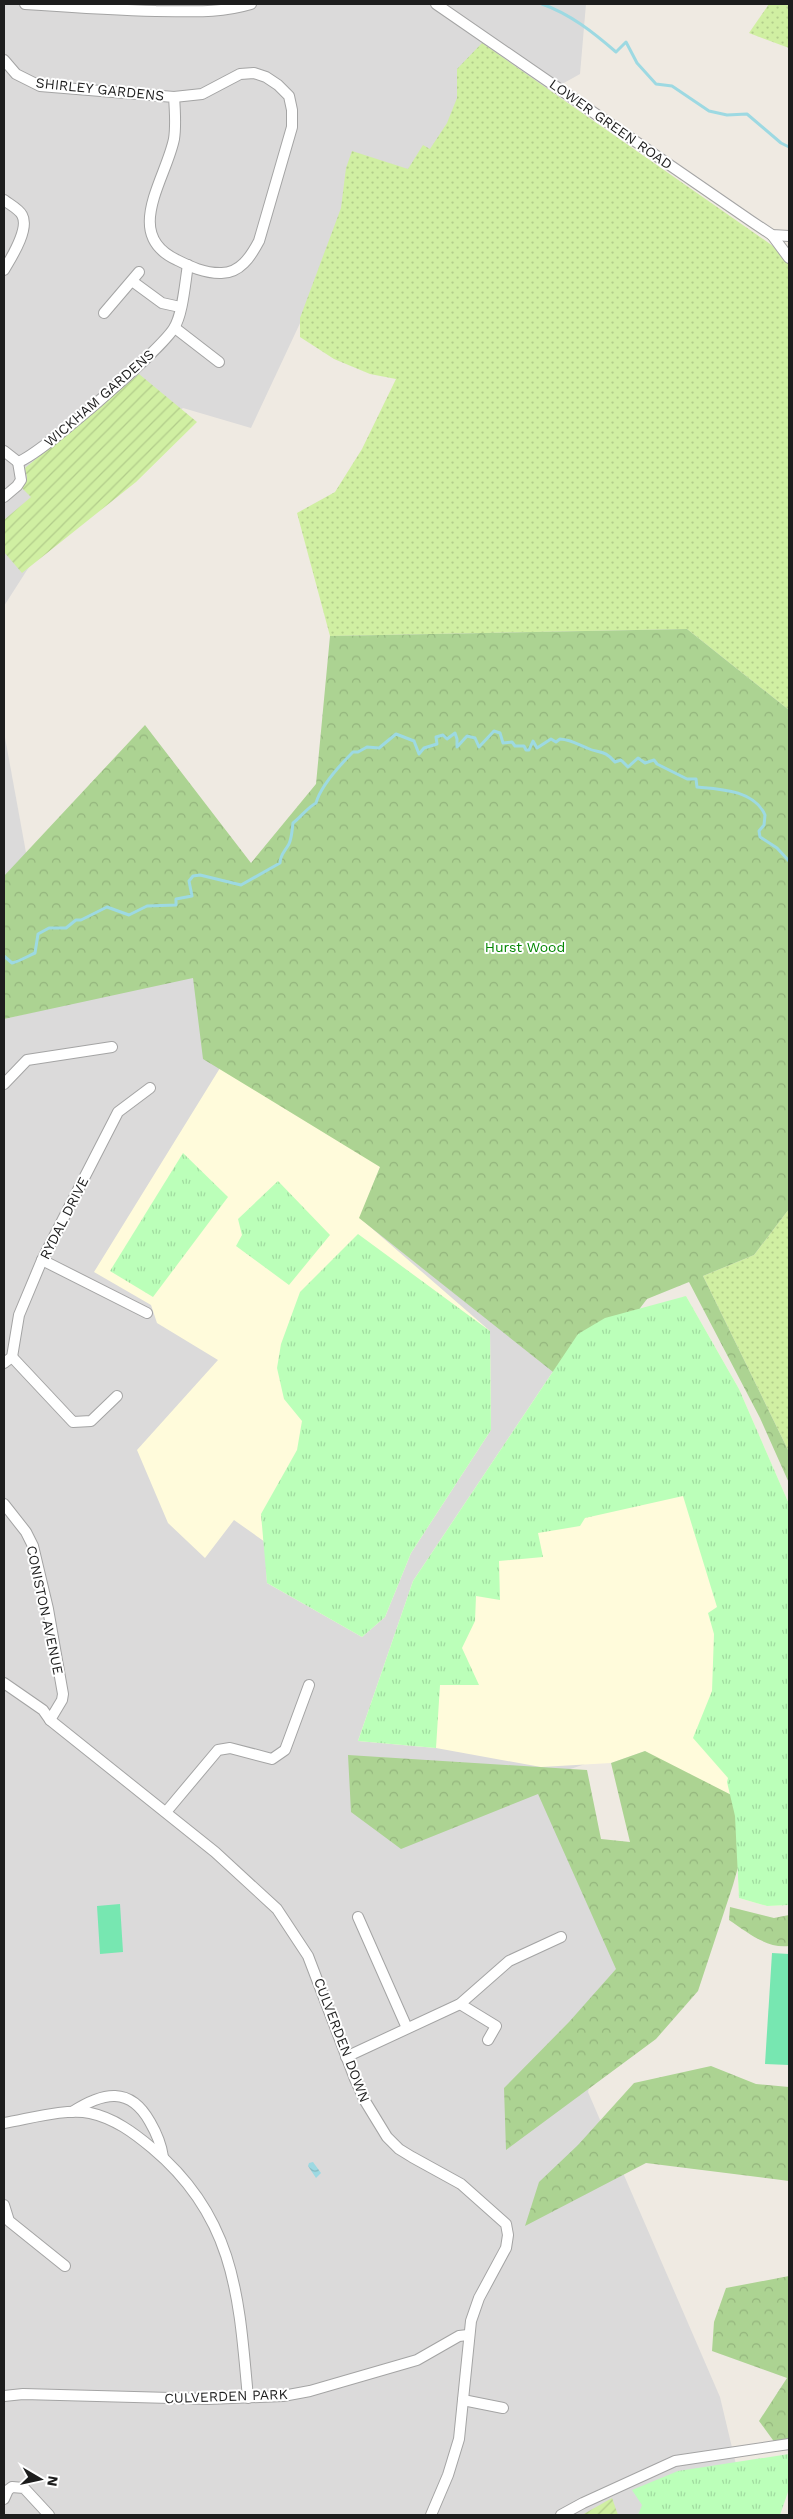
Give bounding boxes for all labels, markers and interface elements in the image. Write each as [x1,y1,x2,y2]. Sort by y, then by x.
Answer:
street label: SHIRLEY GARDENS [35,74,165,104]
street label: LOWER GREEN ROAD [547,76,675,172]
street label: WICKHAM GARDENS [41,346,157,450]
park label: Hurst Wood [485,939,565,955]
street label: RYDAL DRIVE [36,1174,92,1262]
street label: CONISTON AVENUE [23,1544,67,1676]
street label: CULVERDEN DOWN [311,1976,373,2104]
street label: CULVERDEN PARK [164,2386,288,2406]
north arrow [15,2454,65,2504]
text: N [44,2475,62,2487]

